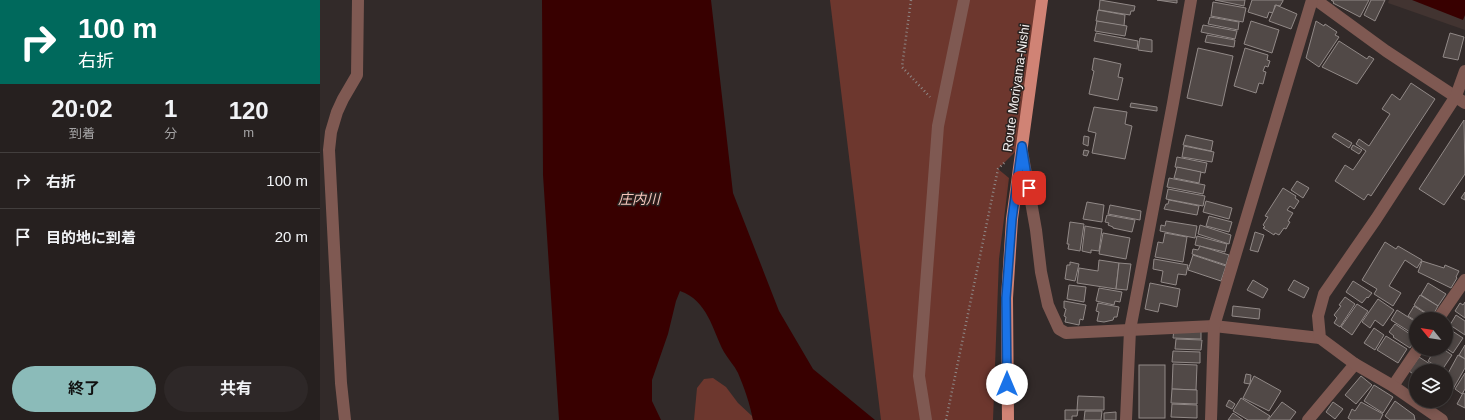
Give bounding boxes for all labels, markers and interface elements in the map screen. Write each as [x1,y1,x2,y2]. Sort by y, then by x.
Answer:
text: 100 m [78,13,157,44]
icon: right [12,16,64,68]
street label: Route Moriyama-Nishi [1000,23,1032,153]
text: 右折 [78,51,114,71]
text: 20:02 [51,95,113,122]
text: 1 [164,95,177,122]
text: 120 [229,97,269,124]
text: m [243,125,254,140]
text: 到着 [69,126,95,141]
text: 分 [164,126,177,141]
icon: right [12,170,34,192]
pin [1012,171,1046,205]
text: 100 m [266,172,308,189]
text: 右折 [46,173,76,190]
icon: arrive [1018,177,1040,199]
water label: 庄内川 [618,191,662,207]
icon: arrive [12,226,34,248]
text: 20 m [275,228,308,245]
text: 目的地に到着 [46,229,136,246]
north arrow [1409,312,1453,356]
map controls [1409,312,1453,408]
position arrow [986,363,1028,405]
button: layers [1409,364,1453,408]
button: 終了 [12,366,156,412]
button: 共有 [164,366,308,412]

